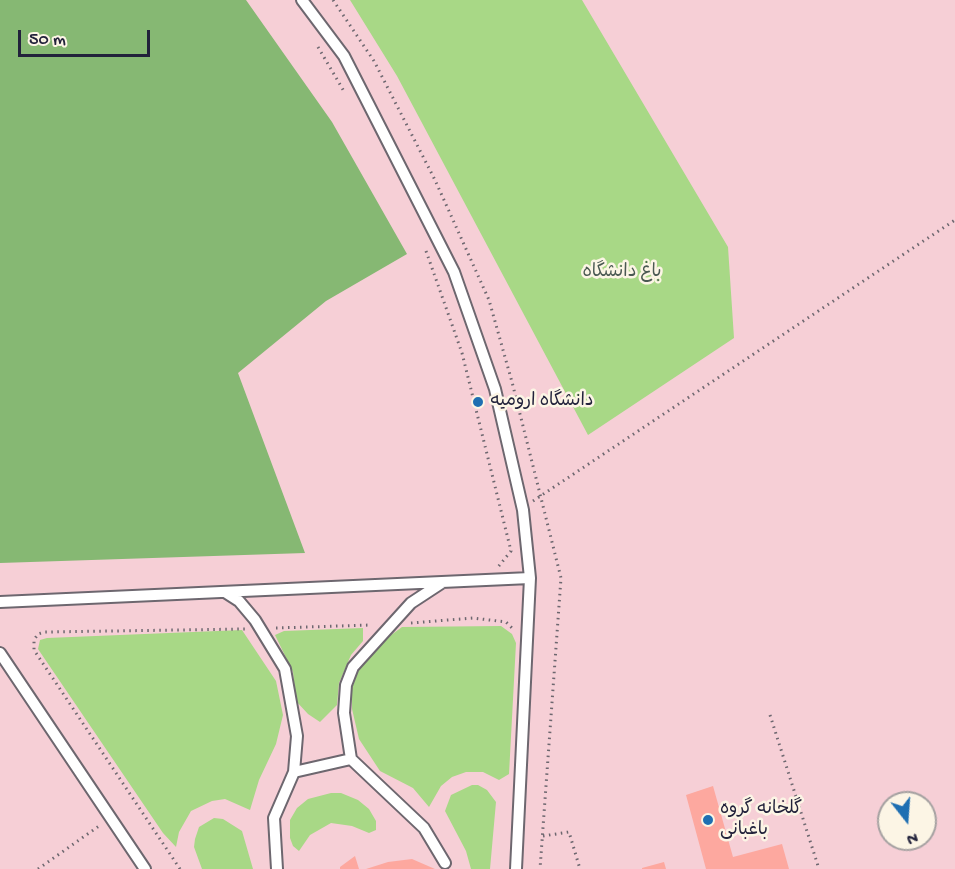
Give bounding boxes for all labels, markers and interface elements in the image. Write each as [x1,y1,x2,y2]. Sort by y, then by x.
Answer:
scale bar [21,18,153,56]
text: 50 m [29,30,66,51]
park label: باغ دانشگاه [582,262,662,284]
place label: دانشگاه ارومیه [490,391,594,413]
marker: دانشگاه ارومیه [471,395,485,409]
north arrow [877,791,937,851]
place label: گلخانه گروه باغبانی [720,799,802,842]
marker: گلخانه گروه باغبانی [701,813,715,827]
text: N [904,826,920,847]

